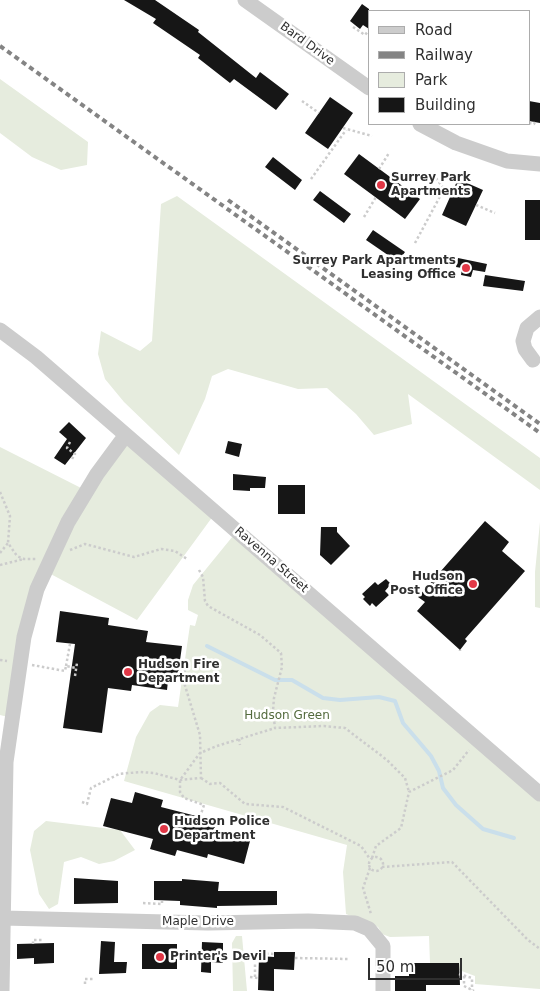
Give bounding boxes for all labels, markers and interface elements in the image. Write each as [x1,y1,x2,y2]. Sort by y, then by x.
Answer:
legend [368,10,530,125]
street label: Bard Drive [277,19,337,69]
text: Road [415,21,453,39]
text: Railway [415,46,473,64]
text: Park [415,71,447,89]
text: Building [415,96,476,114]
place label: Surrey Park Apartments [391,171,471,199]
marker: Surrey Park Apartments [375,179,387,191]
place label: Surrey Park Apartments Leasing Office [293,254,456,282]
marker: Surrey Park Apartments Leasing Office [460,262,472,274]
street label: Ravenna Street [231,524,311,596]
place label: Hudson Post Office [390,570,463,598]
marker: Hudson Post Office [467,578,479,590]
place label: Hudson Fire Department [138,658,220,686]
marker: Hudson Fire Department [122,666,134,678]
park label: Hudson Green [244,709,330,723]
place label: Hudson Police Department [174,815,270,843]
marker: Hudson Police Department [158,823,170,835]
street label: Maple Drive [162,915,234,929]
scale bar [370,948,464,980]
place label: Printer's Devil [170,950,266,964]
marker: Printer's Devil [154,951,166,963]
text: 50 m [376,958,414,976]

